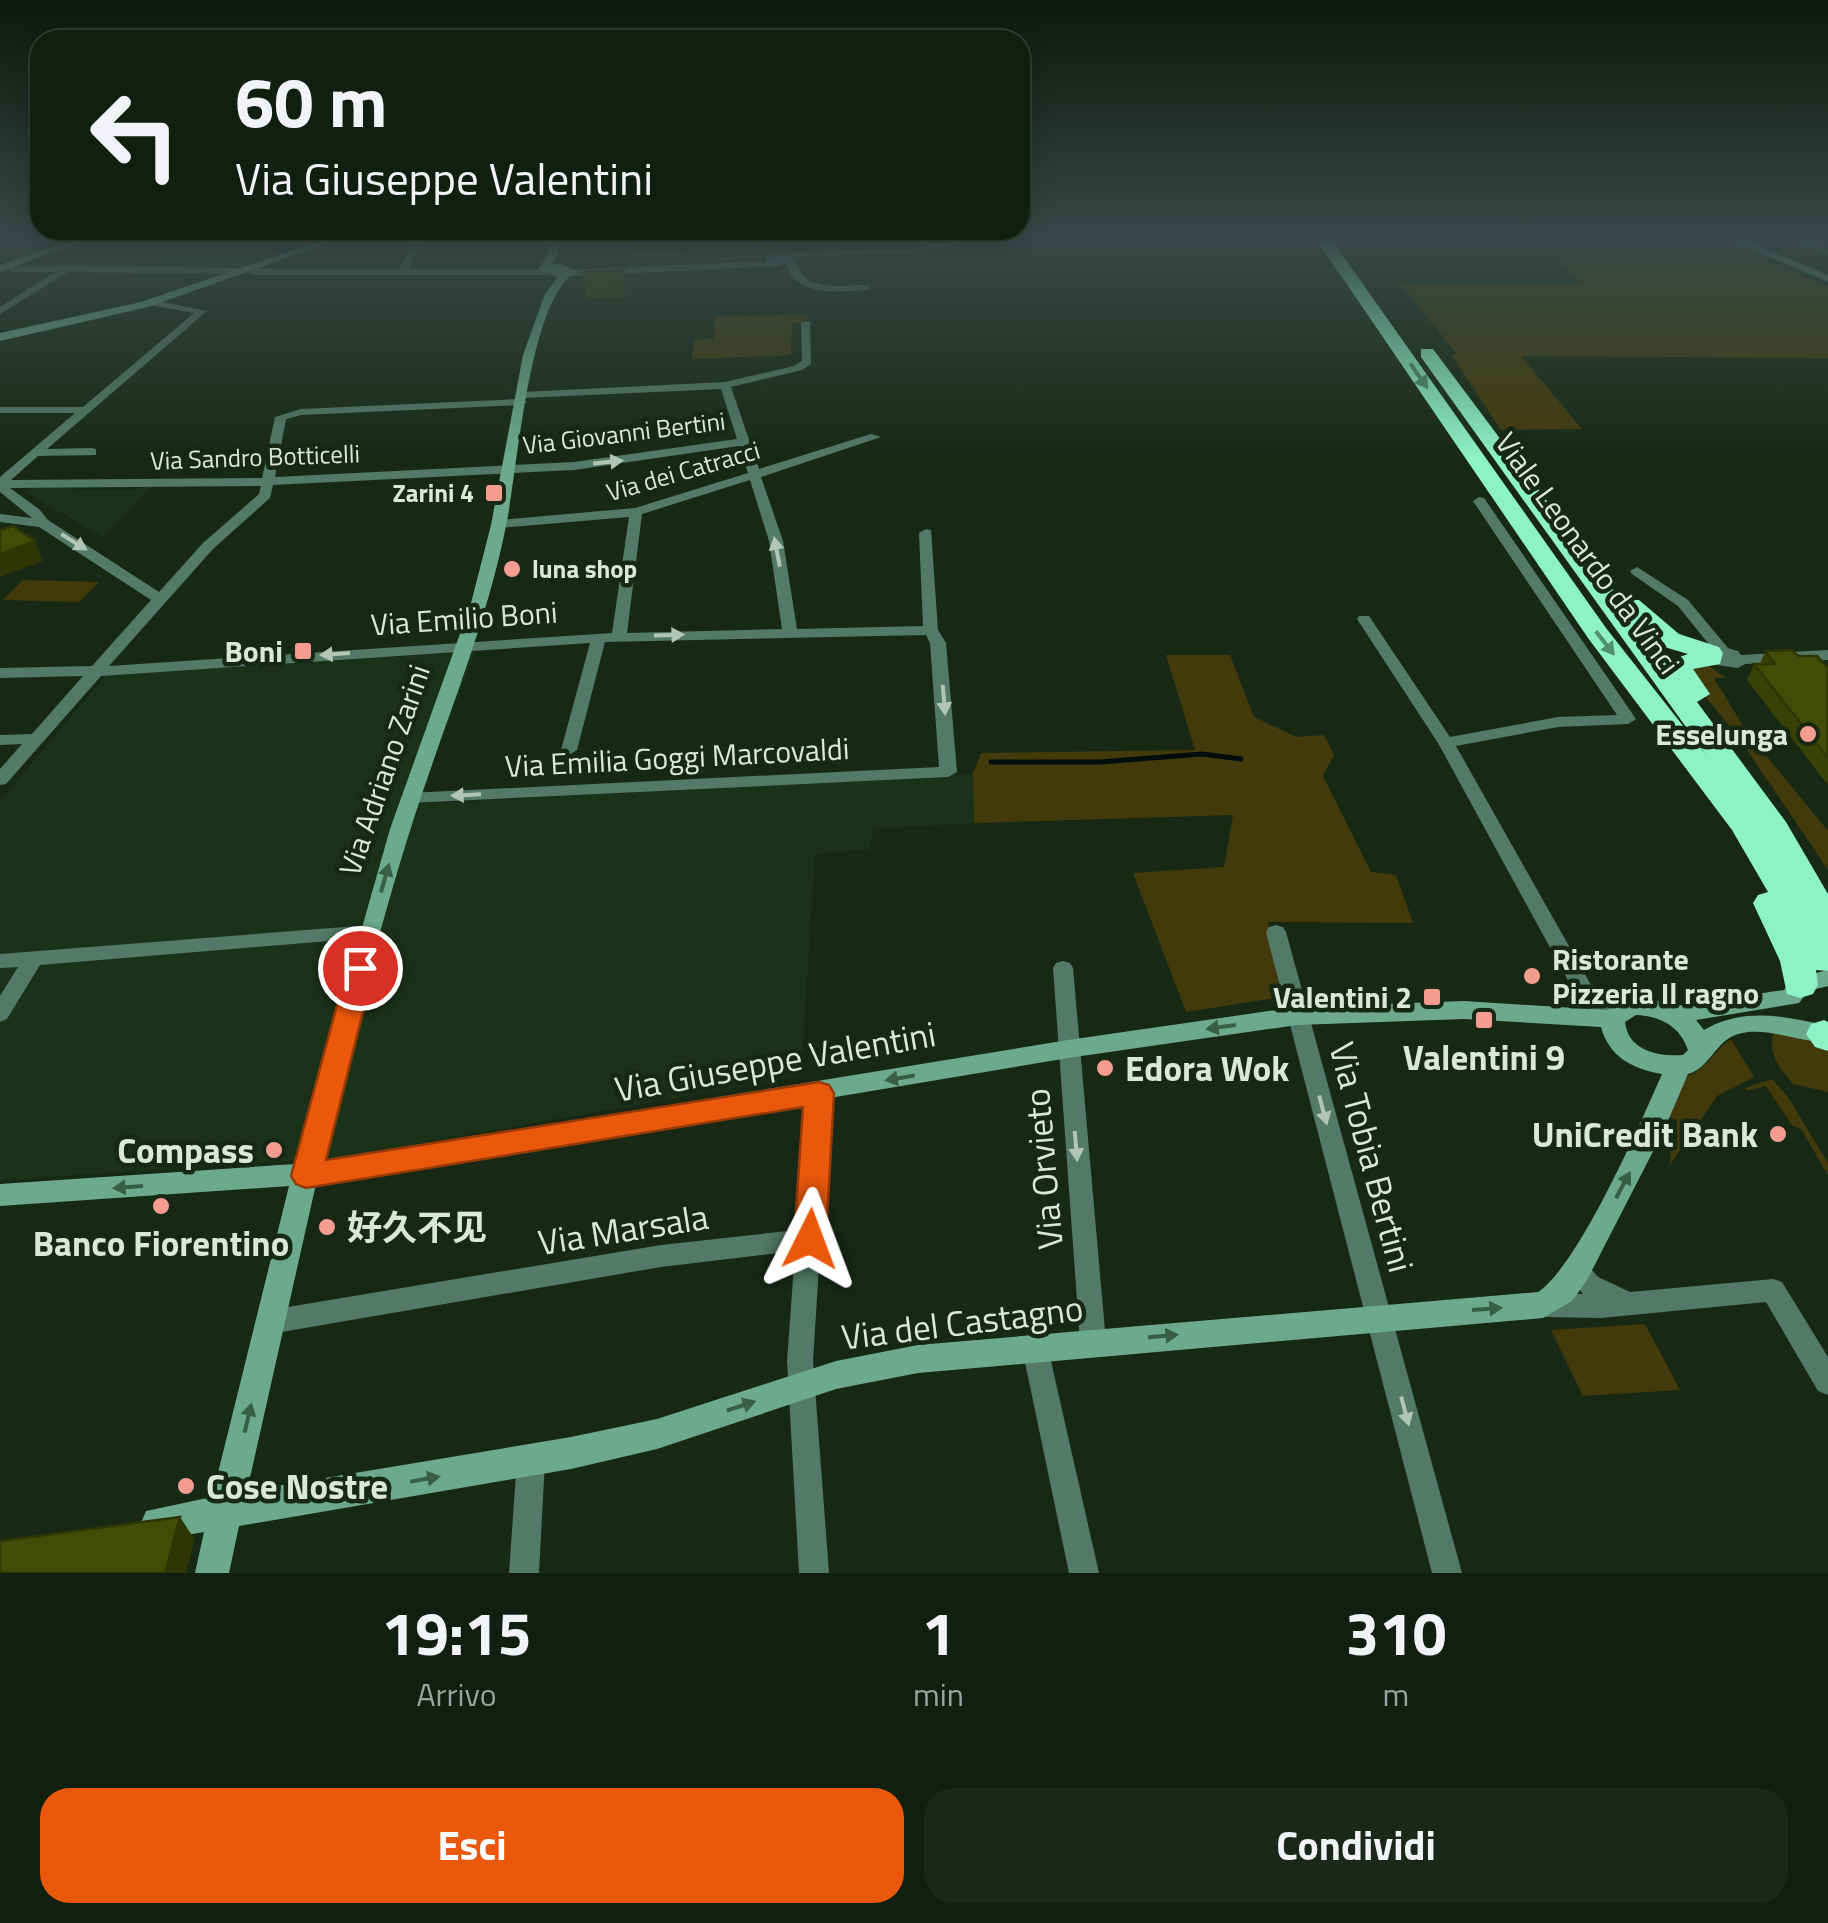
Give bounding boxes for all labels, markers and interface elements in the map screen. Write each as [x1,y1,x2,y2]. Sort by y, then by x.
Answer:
text: 60 m [235,48,388,154]
icon: left [70,70,200,200]
text: Via Giuseppe Valentini [235,144,653,212]
one-way arrow [1409,363,1428,390]
street label: Via Giovanni Bertini [520,402,728,464]
street label: Viale Leonardo da Vinci [1484,422,1692,684]
street label: Via dei Catracci [602,431,764,511]
street label: Via Sandro Botticelli [149,434,361,480]
one-way arrow [592,454,624,470]
place label: Zarini 4 [392,474,474,512]
marker: Zarini 4 [483,482,505,504]
one-way arrow [60,533,88,551]
one-way arrow [769,536,784,567]
place label: luna shop [532,550,637,588]
marker: luna shop [501,558,523,580]
street label: Via Emilio Boni [369,589,559,647]
one-way arrow [654,627,686,643]
place label: Boni [224,628,283,674]
one-way arrow [1594,630,1615,656]
marker: Boni [292,640,314,662]
one-way arrow [318,646,350,662]
street label: Via Adriano Zarini [326,658,442,882]
one-way arrow [936,685,952,716]
place label: Esselunga [1655,711,1788,757]
marker: Esselunga [1797,723,1819,745]
street label: Via Emilia Goggi Marcovaldi [504,725,850,789]
one-way arrow [449,788,481,804]
one-way arrow [378,862,393,893]
pin [318,926,403,1011]
place label: Ristorante Pizzeria Il ragno [1552,936,1759,1016]
icon: arrive [333,941,388,996]
marker: Ristorante Pizzeria Il ragno [1521,965,1543,987]
place label: Valentini 2 [1273,974,1412,1020]
marker: Valentini 2 [1421,986,1443,1008]
street label: Via Giuseppe Valentini [610,1006,940,1116]
marker: Valentini 9 [1473,1009,1495,1031]
one-way arrow [1205,1019,1236,1035]
place label: Valentini 9 [1403,1030,1565,1084]
street label: Via Tobia Bertini [1315,1036,1429,1278]
place label: Edora Wok [1125,1041,1289,1095]
marker: Edora Wok [1094,1057,1116,1079]
one-way arrow [884,1071,915,1086]
street label: Via Orvieto [1009,1086,1077,1252]
one-way arrow [1315,1094,1331,1125]
place label: UniCredit Bank [1532,1107,1758,1161]
place label: Compass [117,1123,254,1177]
marker: UniCredit Bank [1767,1123,1789,1145]
one-way arrow [1068,1131,1084,1163]
marker: Compass [263,1139,285,1161]
one-way arrow [1614,1171,1631,1200]
one-way arrow [112,1179,144,1195]
position arrow [758,1187,862,1291]
street label: Via Marsala [534,1189,712,1269]
marker: Banco Fiorentino [150,1195,172,1217]
place label: 好久不见 [347,1200,487,1254]
place label: Banco Fiorentino [33,1216,289,1270]
marker: 好久不见 [316,1216,338,1238]
street label: Via del Castagno [838,1280,1086,1364]
one-way arrow [1472,1301,1504,1317]
one-way arrow [1148,1327,1180,1343]
one-way arrow [1397,1396,1413,1427]
one-way arrow [726,1397,756,1412]
one-way arrow [241,1402,256,1433]
place label: Cose Nostre [206,1459,388,1513]
one-way arrow [410,1471,441,1486]
marker: Cose Nostre [175,1475,197,1497]
text: 19:15 [382,1587,531,1678]
text: 1 [922,1587,955,1678]
text: 310 [1346,1587,1446,1678]
text: Arrivo [416,1670,497,1718]
text: min [913,1670,964,1718]
text: m [1383,1670,1409,1718]
button: Esci [40,1788,904,1903]
button: Condividi [924,1788,1788,1903]

